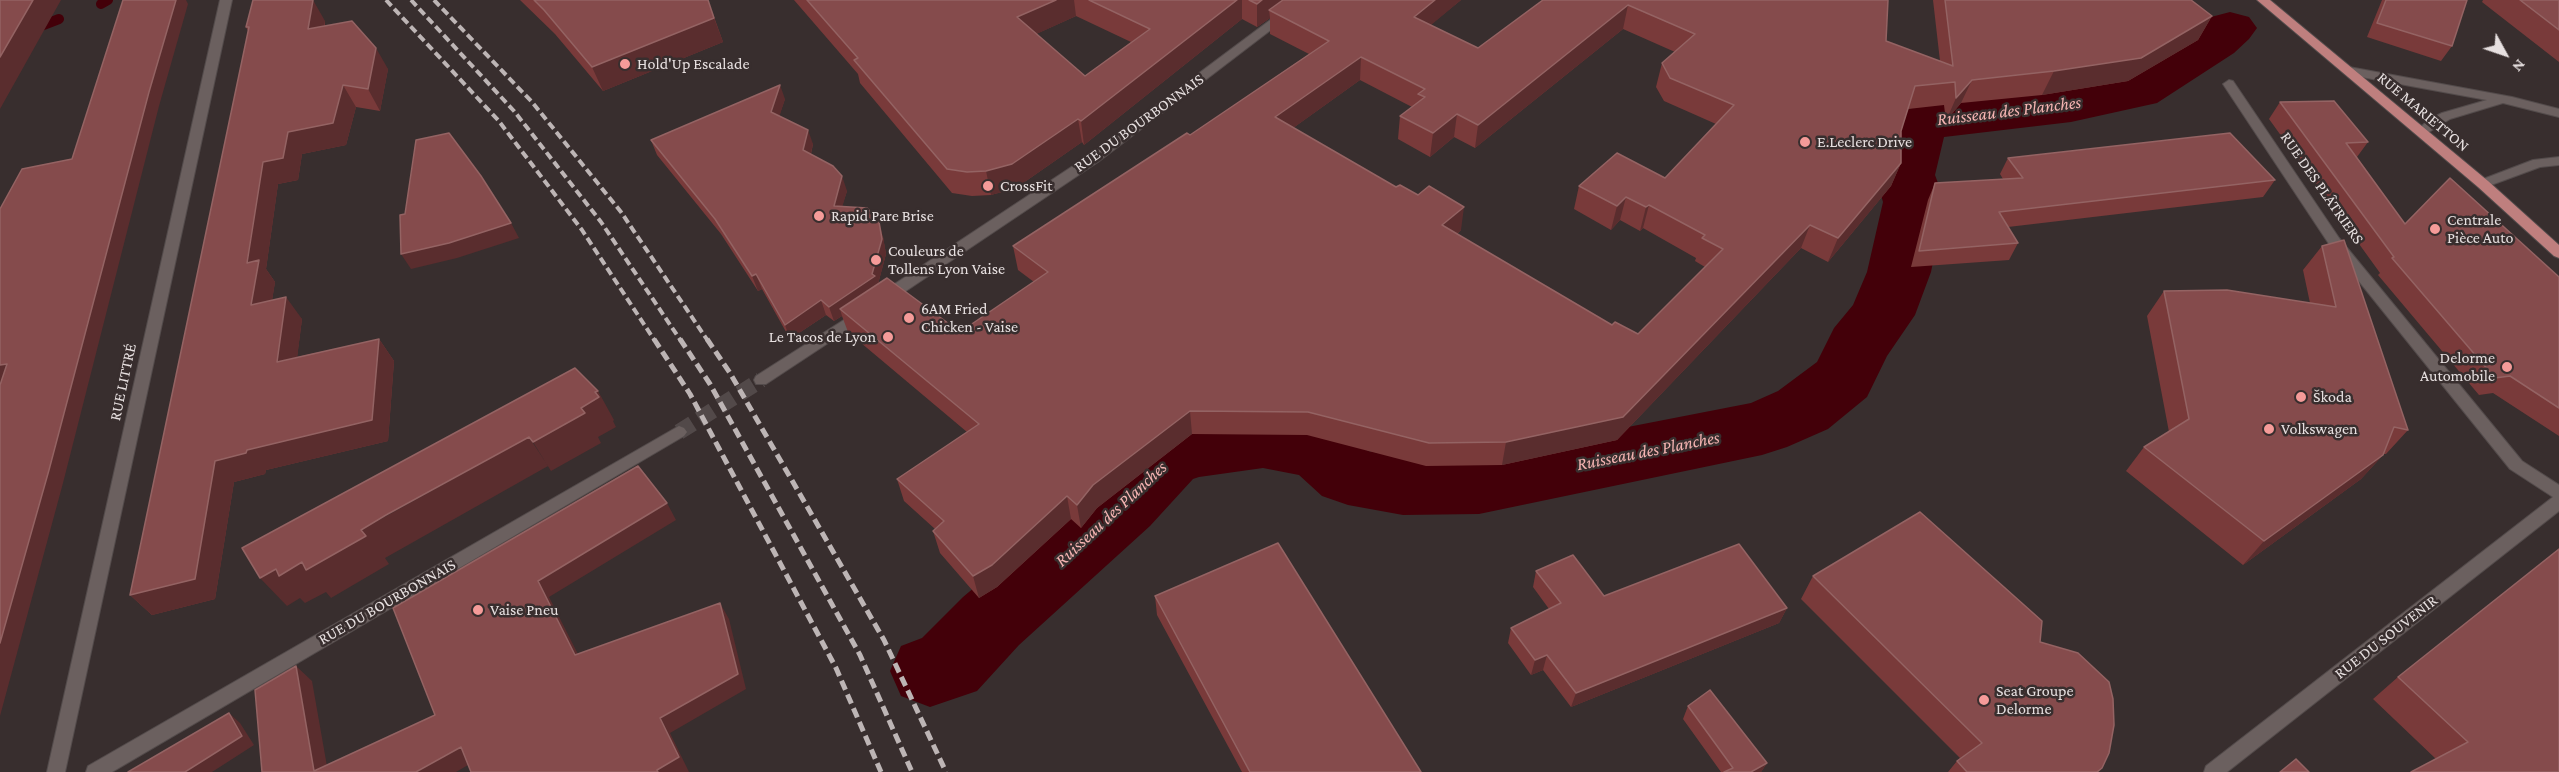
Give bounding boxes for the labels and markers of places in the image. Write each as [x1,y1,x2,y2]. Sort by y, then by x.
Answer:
place label: Hold'Up Escalade [637,54,749,74]
marker: Hold'Up Escalade [618,57,632,71]
place label: E.Leclerc Drive [1817,132,1912,152]
marker: E.Leclerc Drive [1798,135,1812,149]
place label: CrossFit [1000,176,1053,196]
marker: CrossFit [981,179,995,193]
place label: Rapid Pare Brise [831,206,934,226]
marker: Rapid Pare Brise [812,209,826,223]
place label: Centrale Pièce Auto [2447,210,2513,248]
marker: Centrale Pièce Auto [2428,222,2442,236]
place label: Couleurs de Tollens Lyon Vaise [888,241,1005,279]
marker: Couleurs de Tollens Lyon Vaise [869,253,883,267]
place label: 6AM Fried Chicken - Vaise [921,299,1018,337]
marker: 6AM Fried Chicken - Vaise [902,311,916,325]
place label: Le Tacos de Lyon [769,327,876,347]
marker: Le Tacos de Lyon [881,330,895,344]
place label: Delorme Automobile [2420,348,2495,386]
marker: Delorme Automobile [2500,360,2514,374]
place label: Škoda [2313,387,2352,407]
marker: Škoda [2294,390,2308,404]
place label: Volkswagen [2281,419,2358,439]
marker: Volkswagen [2262,422,2276,436]
place label: Vaise Pneu [490,600,558,620]
marker: Vaise Pneu [471,603,485,617]
place label: Seat Groupe Delorme [1996,681,2074,719]
marker: Seat Groupe Delorme [1977,693,1991,707]

